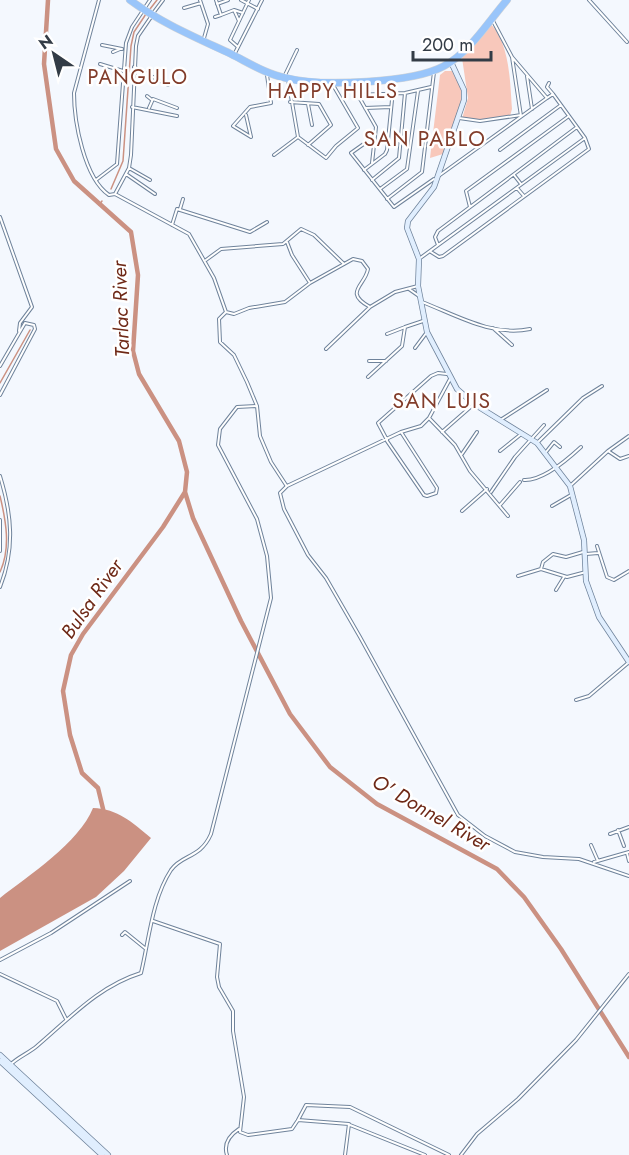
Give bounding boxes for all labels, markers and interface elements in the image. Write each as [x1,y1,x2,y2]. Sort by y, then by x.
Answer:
north arrow [24,24,84,84]
scale bar [413,24,491,62]
text: N [34,29,57,55]
text: 200 m [422,32,473,58]
district label: PANGULO [88,63,188,92]
district label: HAPPY HILLS [268,77,398,106]
district label: SAN PABLO [364,124,486,154]
water label: Tarlac River [105,259,137,358]
district label: SAN LUIS [392,386,492,416]
water label: Bulsa River [54,552,131,645]
water label: O' Donnel River [366,767,497,859]

